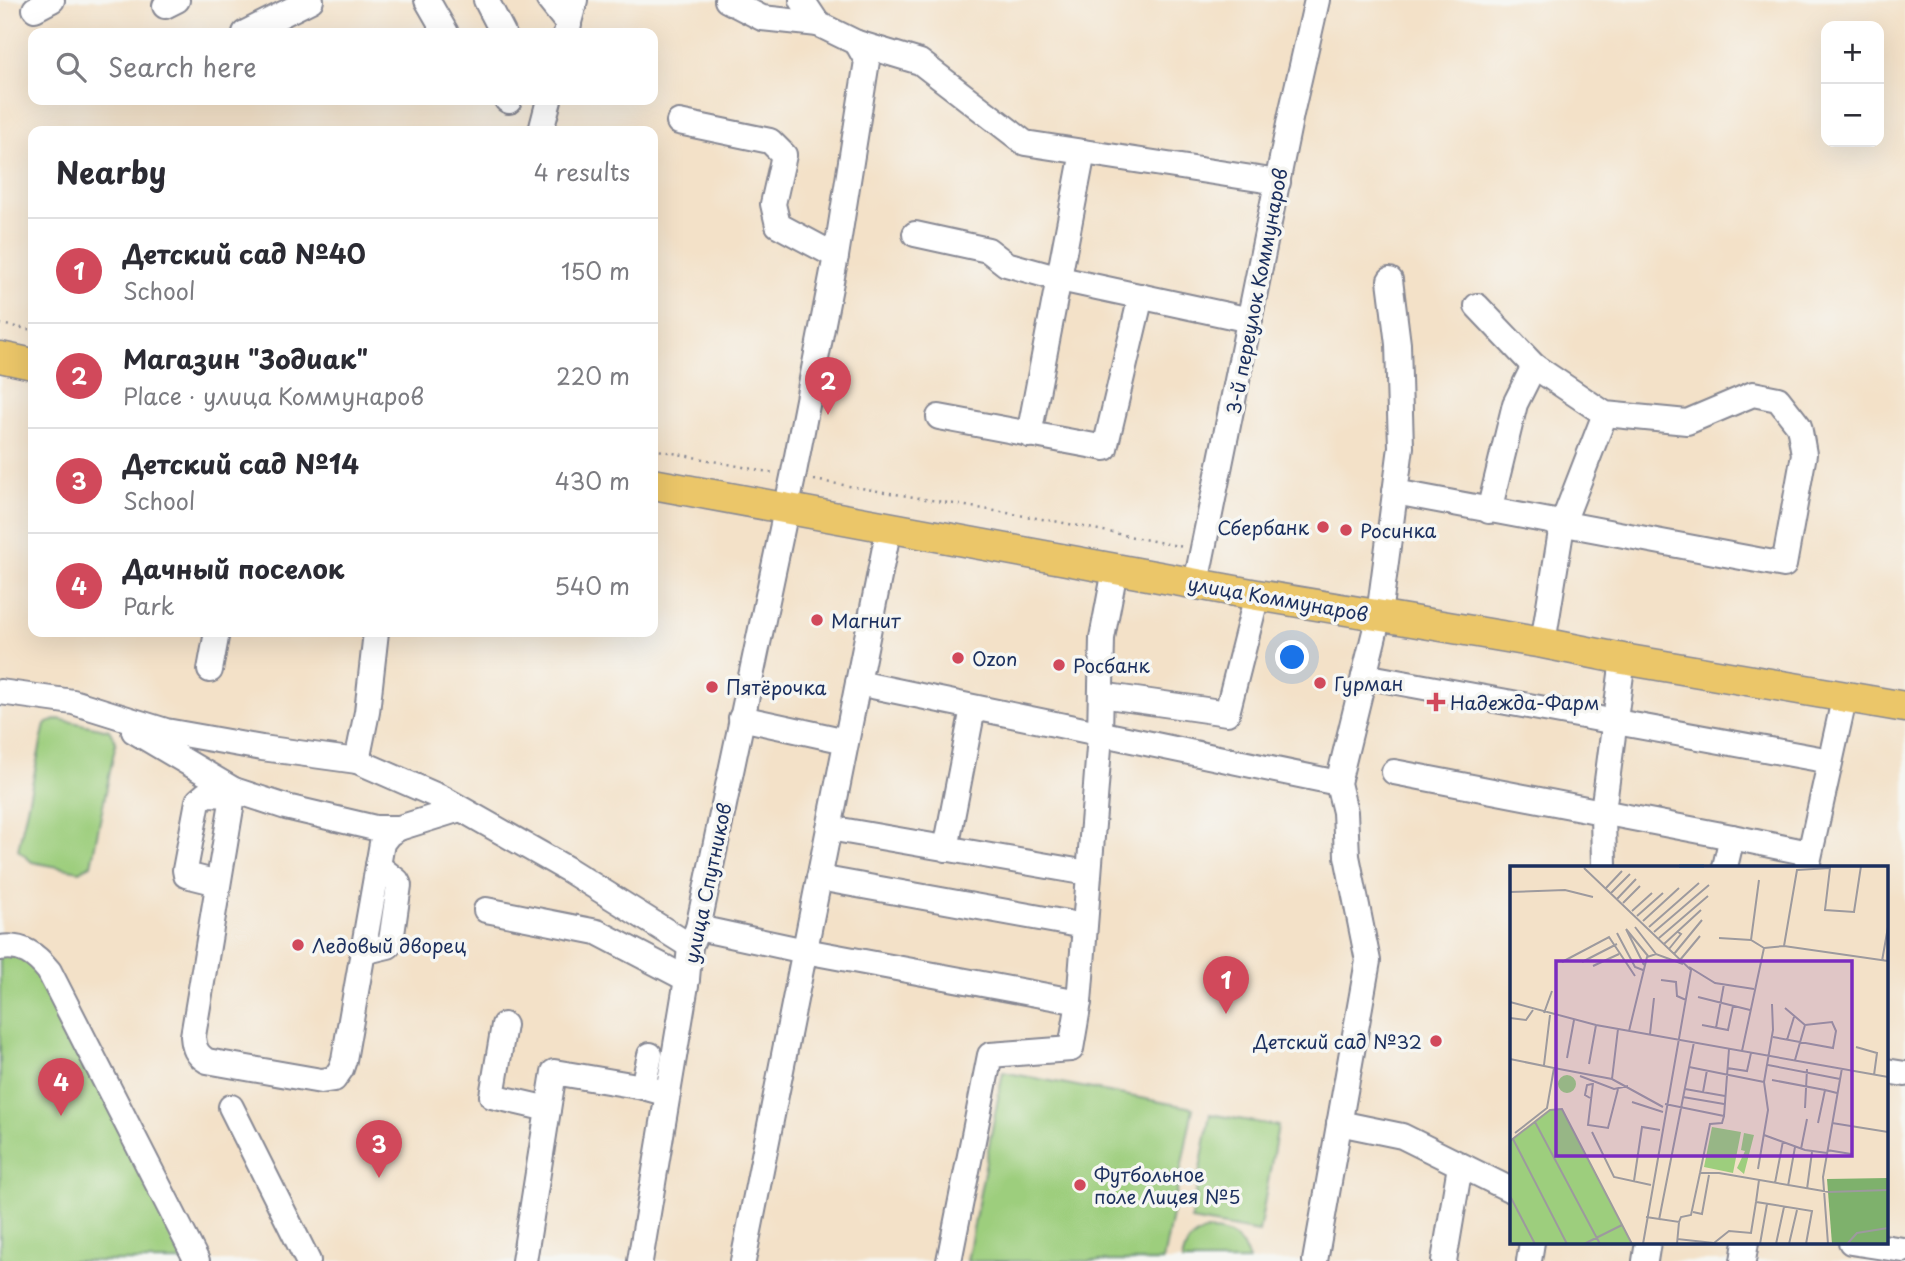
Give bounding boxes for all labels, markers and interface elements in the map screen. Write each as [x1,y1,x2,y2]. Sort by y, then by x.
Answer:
map controls [1821,21,1884,147]
button: + [1821,21,1884,84]
search box [28,28,658,105]
text: Search here [108,47,257,86]
icon: search [52,48,90,86]
button: − [1821,84,1884,147]
text: Nearby [56,149,166,194]
text: 4 results [534,154,630,189]
street label: 3-й переулок Коммунаров [1218,166,1294,416]
text: Детский сад №40 [123,234,366,273]
text: 1 [74,253,85,288]
text: 150 m [561,253,630,288]
text: School [123,273,195,308]
text: Магазин "Зодиак" [123,339,368,378]
pin: 2 [805,357,851,415]
text: 2 [71,358,87,393]
text: 220 m [556,358,630,393]
text: Place · улица Коммунаров [123,378,424,413]
text: Детский сад №14 [123,444,359,483]
text: 3 [71,463,87,498]
text: 430 m [555,463,630,498]
text: School [123,483,195,518]
place label: Сбербанк [1217,513,1310,541]
place label: Росинка [1360,516,1437,544]
marker: Сбербанк [1315,519,1331,535]
marker: Росинка [1338,522,1354,538]
text: Дачный поселок [123,549,344,588]
text: 4 [71,568,87,603]
text: 540 m [554,568,630,603]
street label: улица Коммунаров [1186,568,1370,628]
text: Park [123,588,174,623]
place label: Магнит [831,606,901,634]
marker: Магнит [809,612,825,628]
your location [1275,640,1309,674]
place label: Ozon [972,644,1017,672]
marker: Ozon [950,650,966,666]
place label: Росбанк [1073,651,1150,679]
marker: Росбанк [1051,657,1067,673]
place label: Гурман [1334,669,1403,697]
place label: Пятёрочка [726,673,827,701]
marker: Гурман [1312,675,1328,691]
marker: Пятёрочка [704,679,720,695]
place label: Надежда-Фарм [1450,688,1599,716]
marker: Надежда-Фарм [1428,694,1444,710]
street label: улица Спутников [676,800,738,966]
inset map [1510,866,1888,1244]
place label: Ледовый дворец [312,931,466,959]
marker: Ледовый дворец [290,937,306,953]
pin: 1 [1203,956,1249,1014]
place label: Детский сад №32 [1252,1027,1422,1055]
marker: Детский сад №32 [1428,1033,1444,1049]
pin: 4 [38,1058,84,1116]
pin: 3 [356,1120,402,1178]
place label: Футбольное поле Лицея №5 [1094,1160,1240,1210]
marker: Футбольное поле Лицея №5 [1072,1177,1088,1193]

